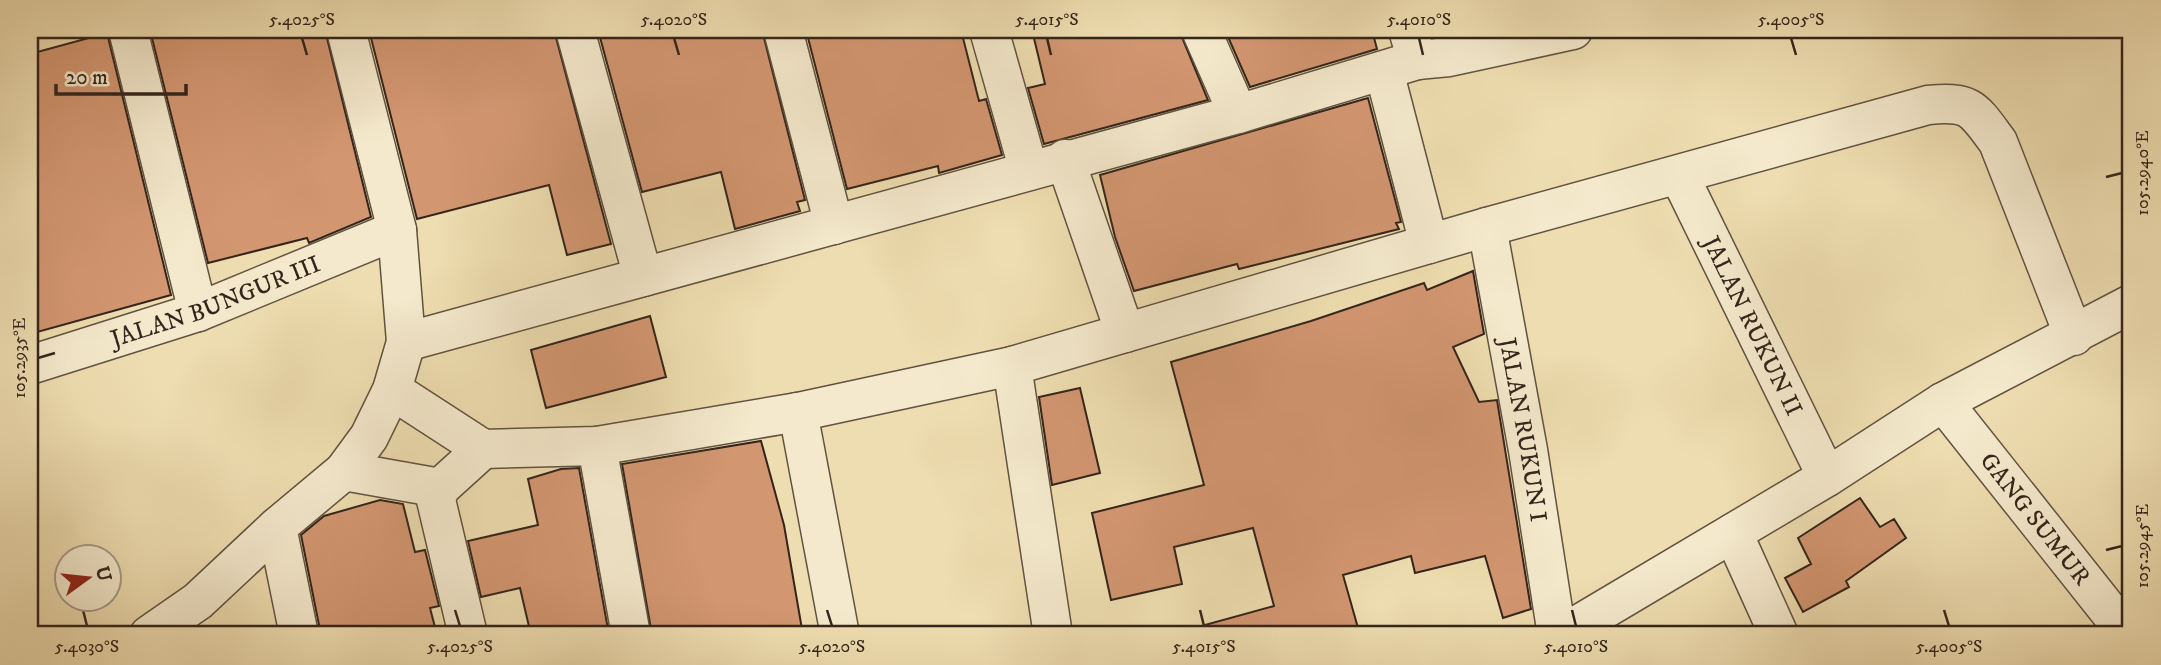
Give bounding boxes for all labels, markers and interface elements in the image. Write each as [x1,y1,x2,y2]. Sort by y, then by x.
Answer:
text: 5.4025°S [269,9,335,31]
text: 5.4020°S [641,9,707,31]
text: 5.4015°S [1015,9,1079,31]
text: 5.4010°S [1387,9,1451,31]
text: 5.4005°S [1758,9,1824,31]
scale bar [56,52,186,96]
text: 20 m [66,65,108,91]
text: 105.2940°E [2132,130,2154,216]
street label: JALAN RUKUN II [1694,230,1809,421]
street label: JALAN BUNGUR III [105,249,325,355]
text: 105.2935°E [9,317,31,398]
street label: JALAN RUKUN I [1491,333,1553,524]
street label: GANG SUMUR [1973,447,2097,592]
text: 105.2945°E [2132,504,2154,588]
north arrow [52,542,122,612]
text: U [90,564,116,584]
text: 5.4030°S [55,636,119,658]
text: 5.4025°S [427,636,493,658]
text: 5.4020°S [799,636,865,658]
text: 5.4015°S [1172,636,1236,658]
text: 5.4010°S [1544,636,1608,658]
text: 5.4005°S [1916,636,1982,658]

